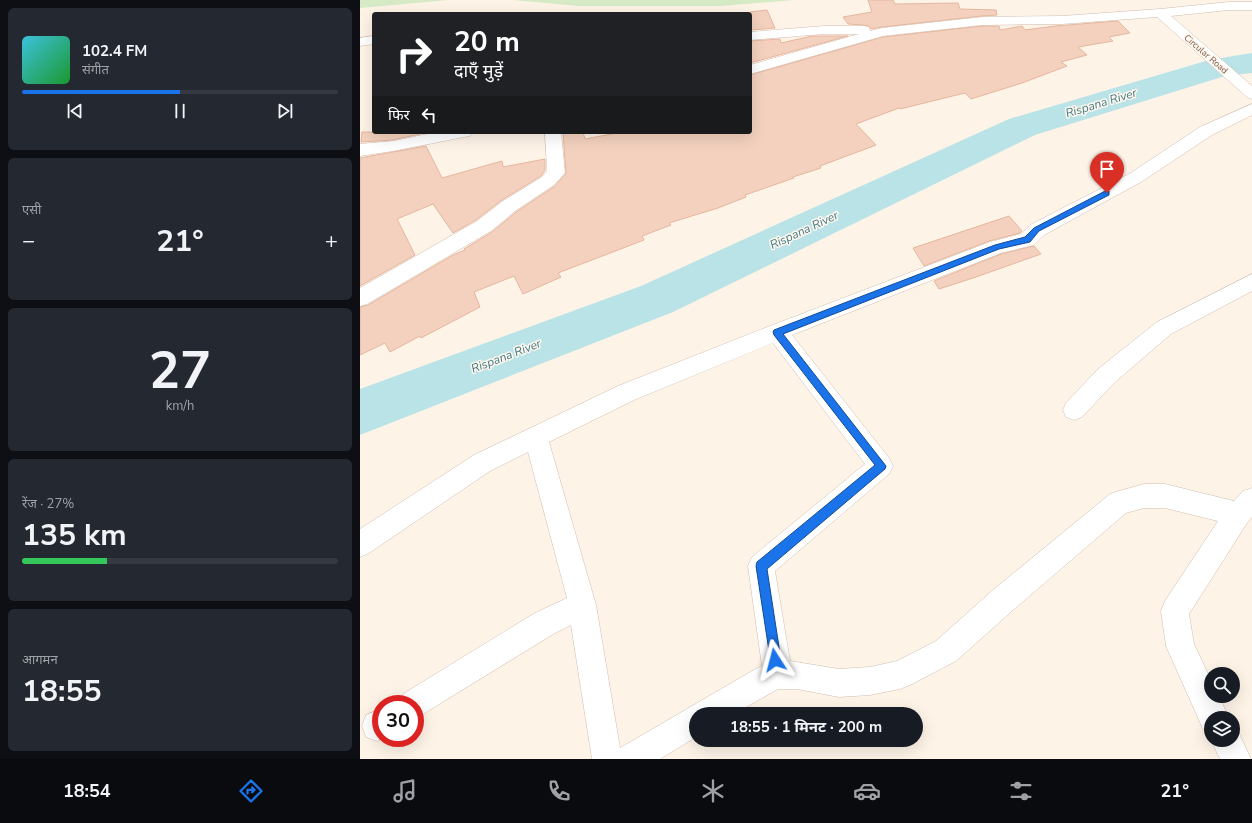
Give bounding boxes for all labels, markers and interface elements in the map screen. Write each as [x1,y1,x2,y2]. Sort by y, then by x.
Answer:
text: 20 m [454,23,520,61]
icon: right [388,28,440,80]
street label: Circular Road [1182,32,1230,76]
text: 102.4 FM [82,41,147,61]
text: दाएँ मुड़ें [454,59,503,83]
text: संगीत [82,61,109,79]
water label: Rispana River [1063,84,1139,121]
icon: previous [64,100,86,122]
icon: pause [169,100,191,122]
icon: next [274,100,296,122]
icon: left [418,104,440,126]
text: फिर [388,105,410,125]
pin [1090,152,1124,193]
icon: arrive [1096,158,1118,180]
text: एसी [22,201,41,219]
water label: Rispana River [767,207,841,253]
text: 21° [156,221,204,262]
text: − [22,226,35,256]
text: + [325,226,338,256]
text: 27 [149,335,211,406]
water label: Rispana River [469,335,544,377]
text: km/h [166,397,194,415]
text: रेंज · 27% [22,495,74,513]
text: 135 km [22,515,127,556]
position arrow [754,639,796,681]
text: आगमन [22,651,58,669]
map controls [1204,667,1240,747]
button: search [1204,667,1240,703]
text: 18:55 [22,671,101,712]
speed limit sign: 30 [372,695,424,747]
button: layers [1204,711,1240,747]
text: 18:55 · 1 मिनट · 200 m [730,717,882,737]
icon: directions [237,777,265,805]
icon: music [391,777,419,805]
icon: phone [545,777,573,805]
icon: climate [699,777,727,805]
icon: car [853,777,881,805]
icon: filters [1007,777,1035,805]
text: 18:54 [63,779,111,803]
text: 21° [1161,779,1189,803]

